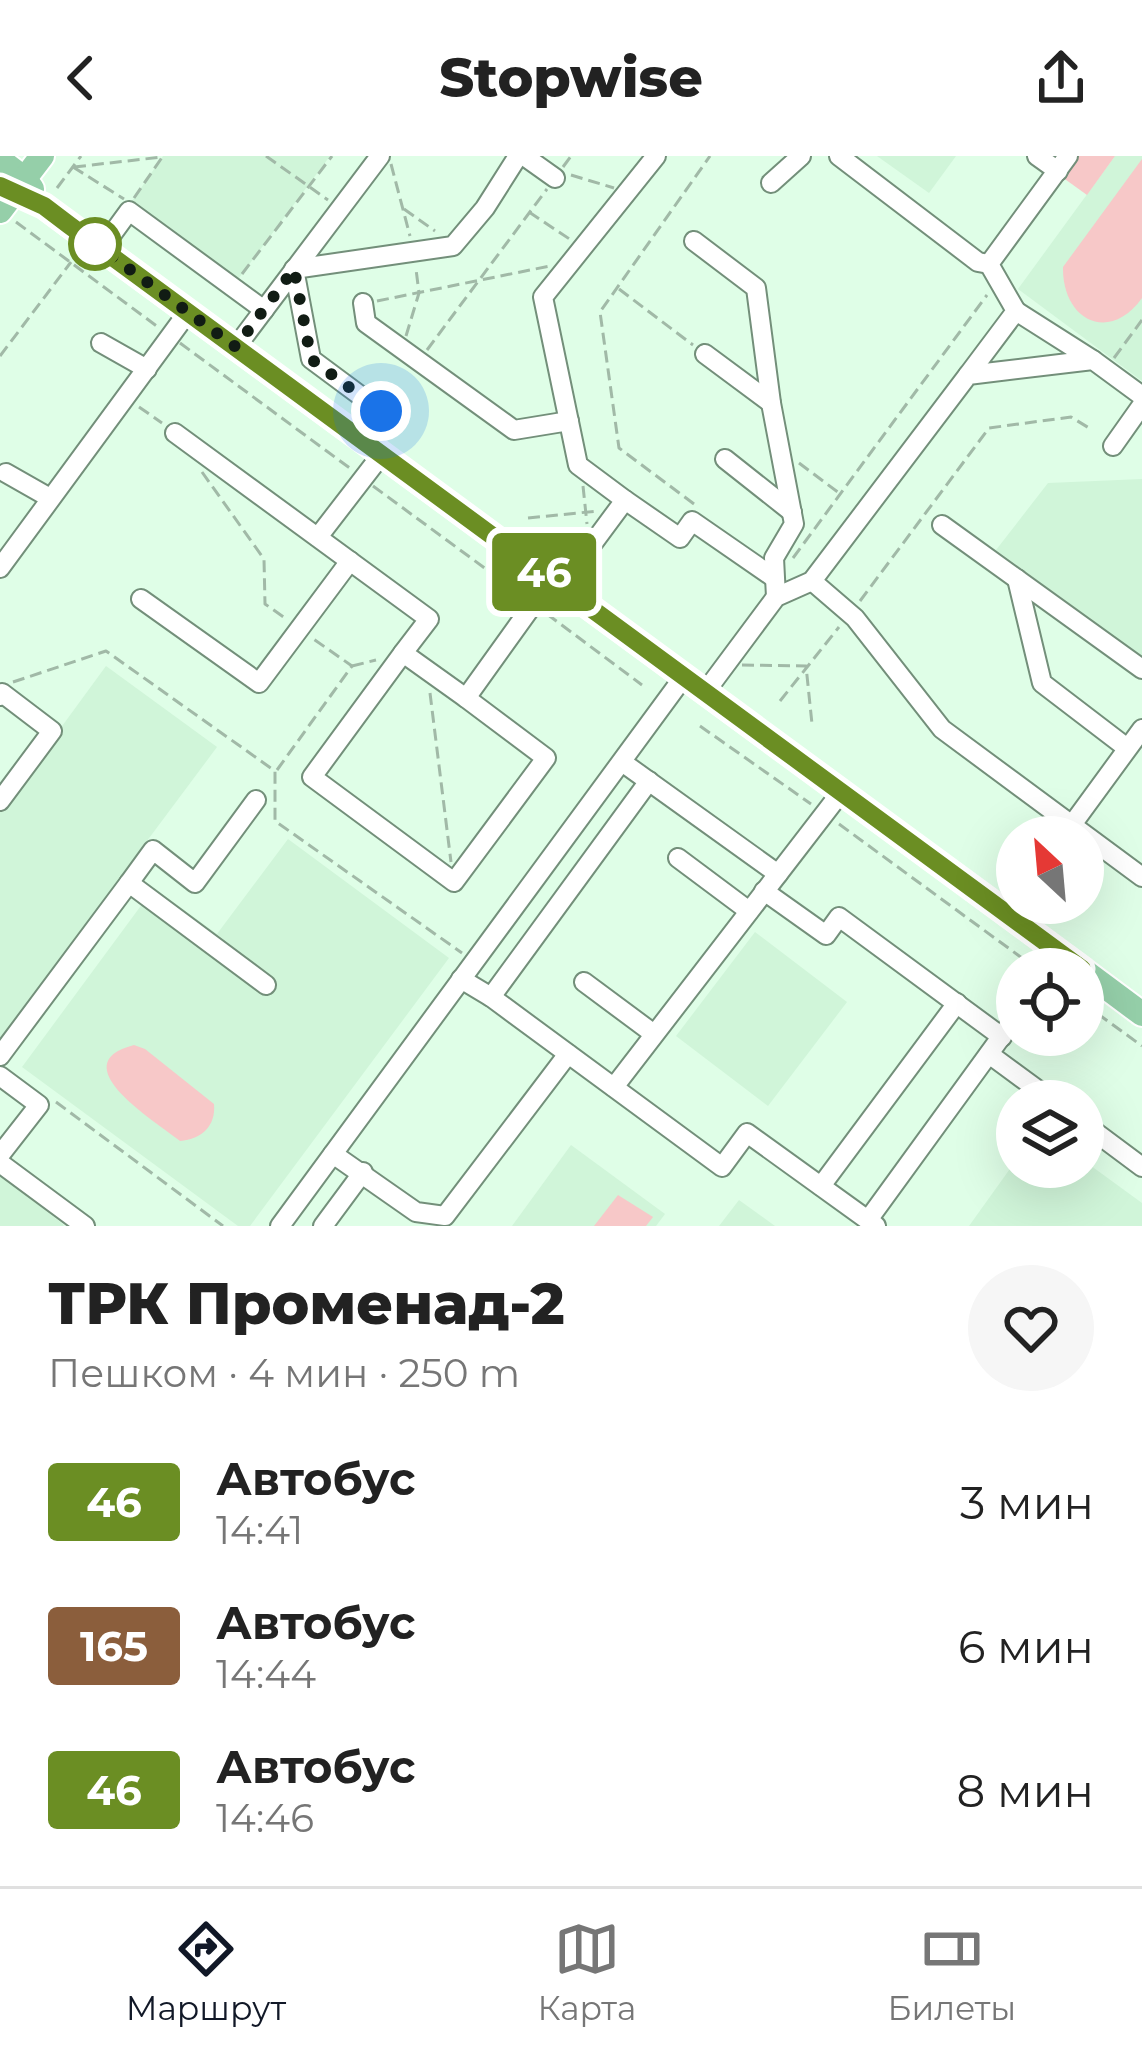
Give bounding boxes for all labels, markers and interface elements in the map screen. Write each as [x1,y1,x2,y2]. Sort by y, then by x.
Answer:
icon: back [48,45,114,111]
text: Stopwise [439,45,703,111]
icon: share [1028,45,1094,111]
unlabelled marker [70,219,120,269]
your location [351,381,411,441]
line badge: 46 [490,533,598,611]
text: 46 [516,546,572,598]
north arrow [996,816,1104,924]
map controls [996,816,1104,1188]
button: locate [996,948,1104,1056]
button: layers [996,1080,1104,1188]
button: heart [968,1265,1094,1391]
text: ТРК Променад-2 [48,1269,565,1338]
text: Пешком · 4 мин · 250 m [48,1349,520,1397]
text: Автобус [216,1451,416,1506]
text: 3 мин [960,1475,1094,1530]
text: 46 [86,1476,142,1528]
text: 14:41 [216,1506,303,1554]
text: Автобус [216,1595,416,1650]
text: 6 мин [958,1619,1094,1674]
text: 165 [80,1620,148,1672]
text: 14:44 [216,1650,316,1698]
text: Автобус [216,1739,416,1794]
text: 8 мин [957,1763,1094,1818]
text: 46 [86,1764,142,1816]
text: 14:46 [216,1794,314,1842]
tab: Маршрут [126,1916,286,2028]
tab: Карта [538,1916,636,2028]
tab: Билеты [888,1916,1016,2028]

